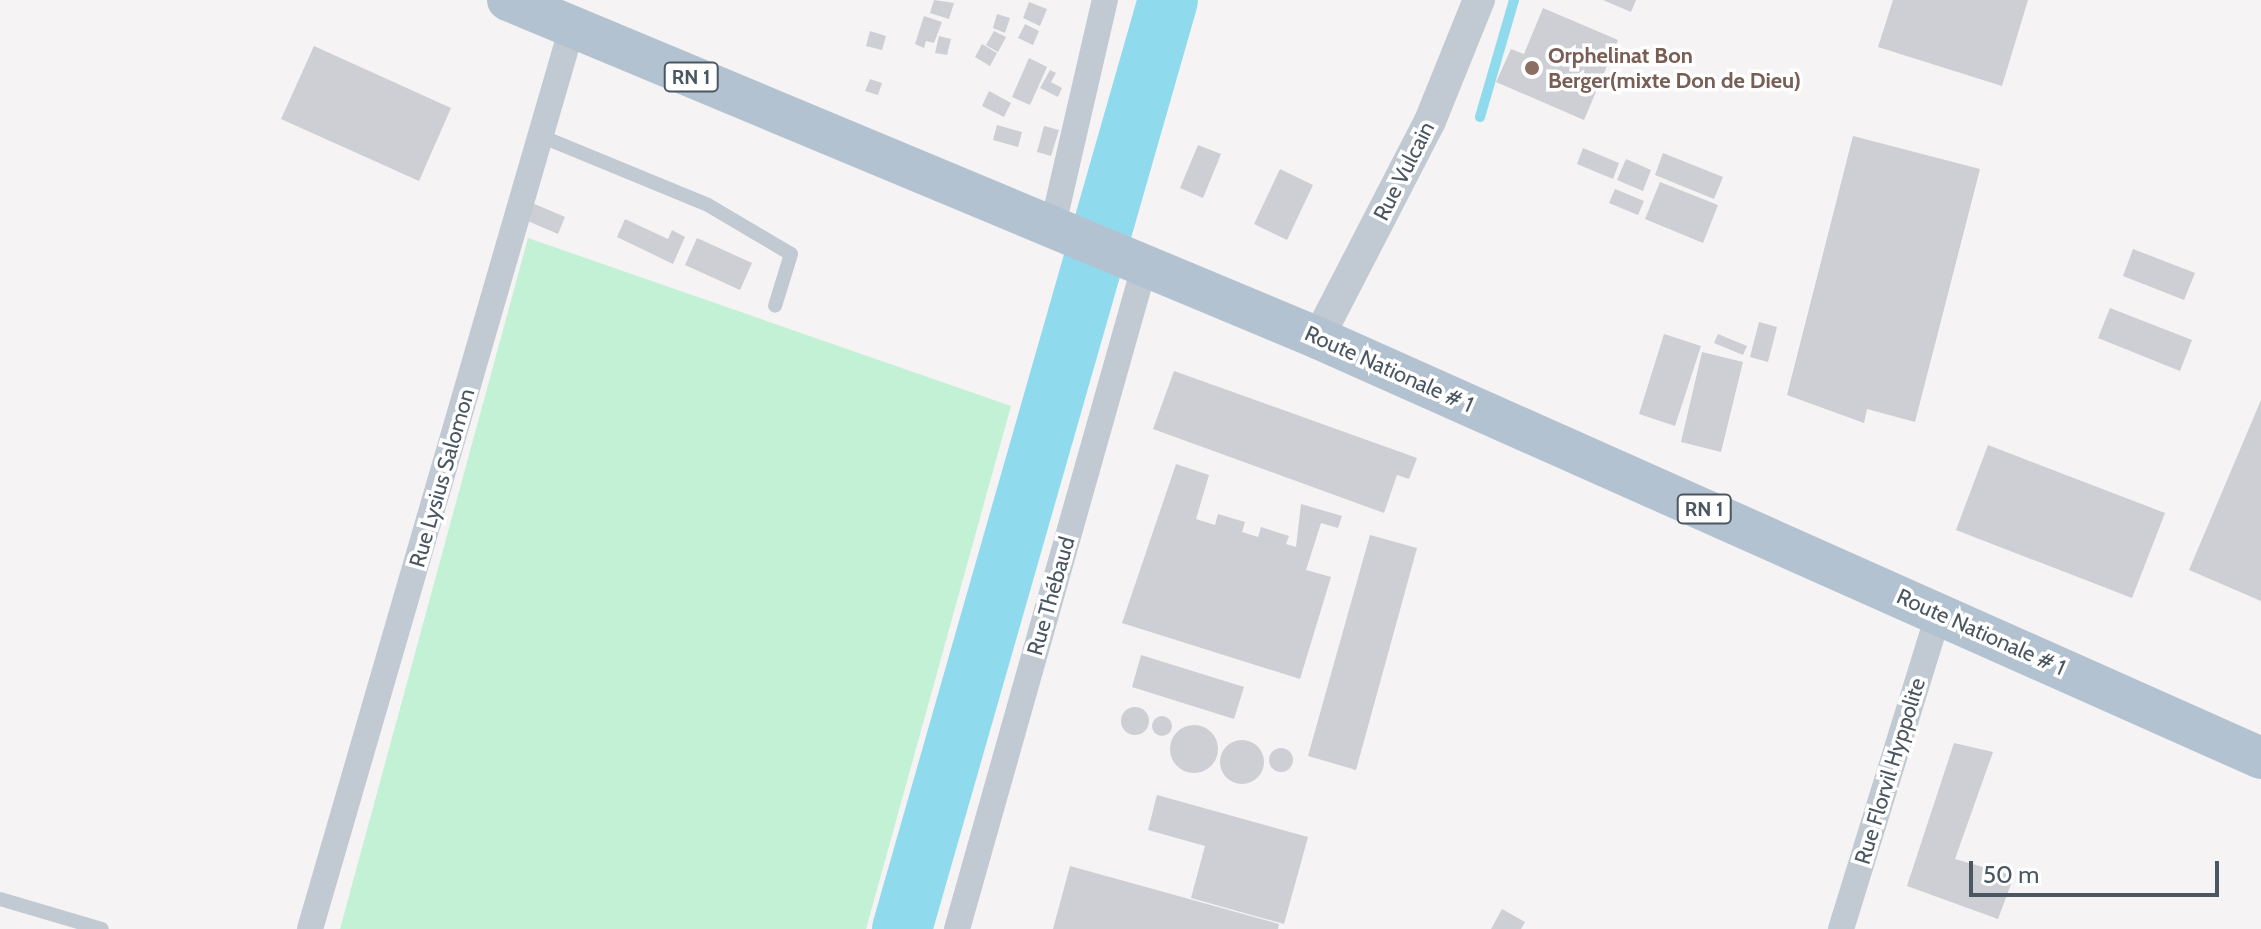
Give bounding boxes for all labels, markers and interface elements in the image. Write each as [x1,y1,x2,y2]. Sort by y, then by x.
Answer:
place label: Orphelinat Bon Berger(mixte Don de Dieu) [1548,42,1801,94]
marker: Orphelinat Bon Berger(mixte Don de Dieu) [1523,59,1541,77]
road number: RN 1 [663,61,719,93]
street label: Rue Vulcain [1368,117,1440,225]
street label: Route Nationale # 1 [1301,320,1477,418]
street label: Rue Lysius Salomon [404,386,480,570]
road number: RN 1 [1676,493,1732,525]
street label: Rue Thébaud [1021,534,1081,658]
street label: Route Nationale # 1 [1893,583,2069,681]
street label: Rue Florvil Hyppolite [1849,675,1931,867]
scale bar [1973,845,2223,895]
text: 50 m [1983,860,2039,889]

